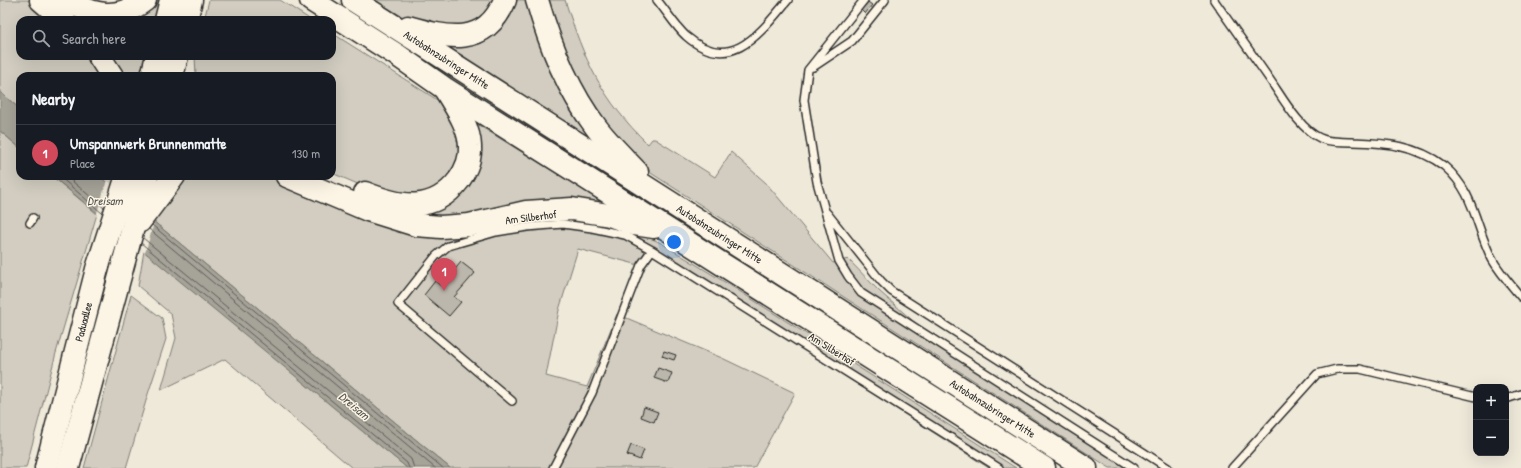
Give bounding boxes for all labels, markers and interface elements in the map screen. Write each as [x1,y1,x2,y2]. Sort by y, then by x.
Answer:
search box [16,16,336,60]
icon: search [30,27,52,49]
street label: Autobahnzubringer Mitte [401,27,493,93]
text: Search here [62,28,126,49]
text: Nearby [32,87,75,110]
text: Umspannwerk Brunnenmatte [70,133,227,154]
text: 1 [43,144,47,162]
text: 130 m [292,144,320,162]
text: Place [70,154,95,172]
water label: Dreisam [87,192,123,209]
street label: Autobahnzubringer Mitte [674,202,766,267]
street label: Am Silberhof [504,207,558,227]
your location [664,232,684,252]
pin: 1 [431,258,457,291]
street label: Paduaallee [72,300,95,343]
street label: Am Silberhof [806,329,858,369]
street label: Autobahnzubringer Mitte [947,376,1039,441]
map controls [1473,384,1509,456]
button: + [1473,384,1509,420]
water label: Dreisam [335,388,374,424]
button: − [1473,420,1509,456]

